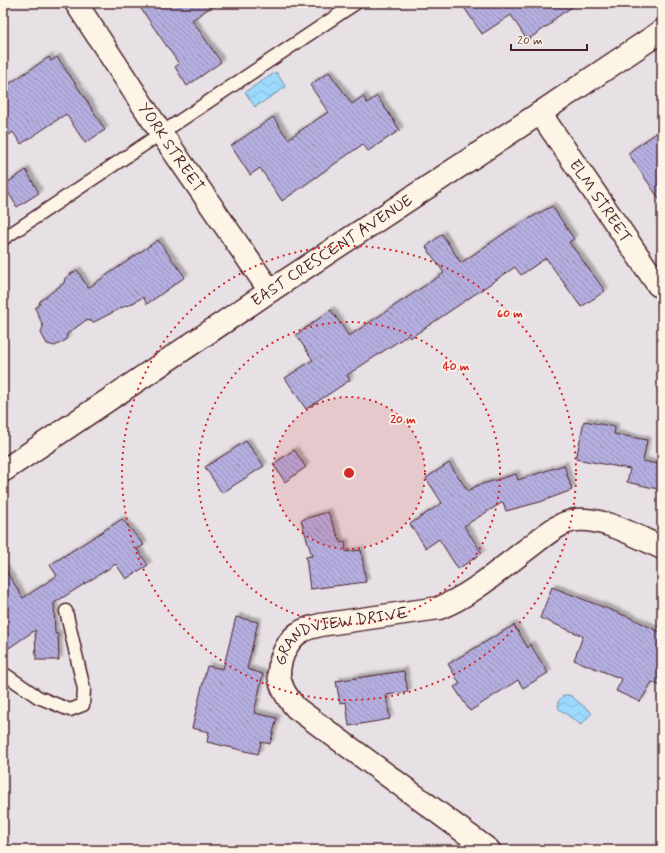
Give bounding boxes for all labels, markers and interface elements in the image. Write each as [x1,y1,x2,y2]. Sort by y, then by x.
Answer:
scale bar [511,26,587,52]
text: 20 m [517,33,543,49]
street label: YORK STREET [133,98,209,196]
street label: ELM STREET [564,155,637,247]
street label: EAST CRESCENT AVENUE [247,189,416,311]
text: 60 m [497,306,523,322]
text: 40 m [443,359,470,375]
text: 20 m [390,412,416,428]
centre of rings [342,466,356,480]
street label: GRANDVIEW DRIVE [270,602,409,668]

